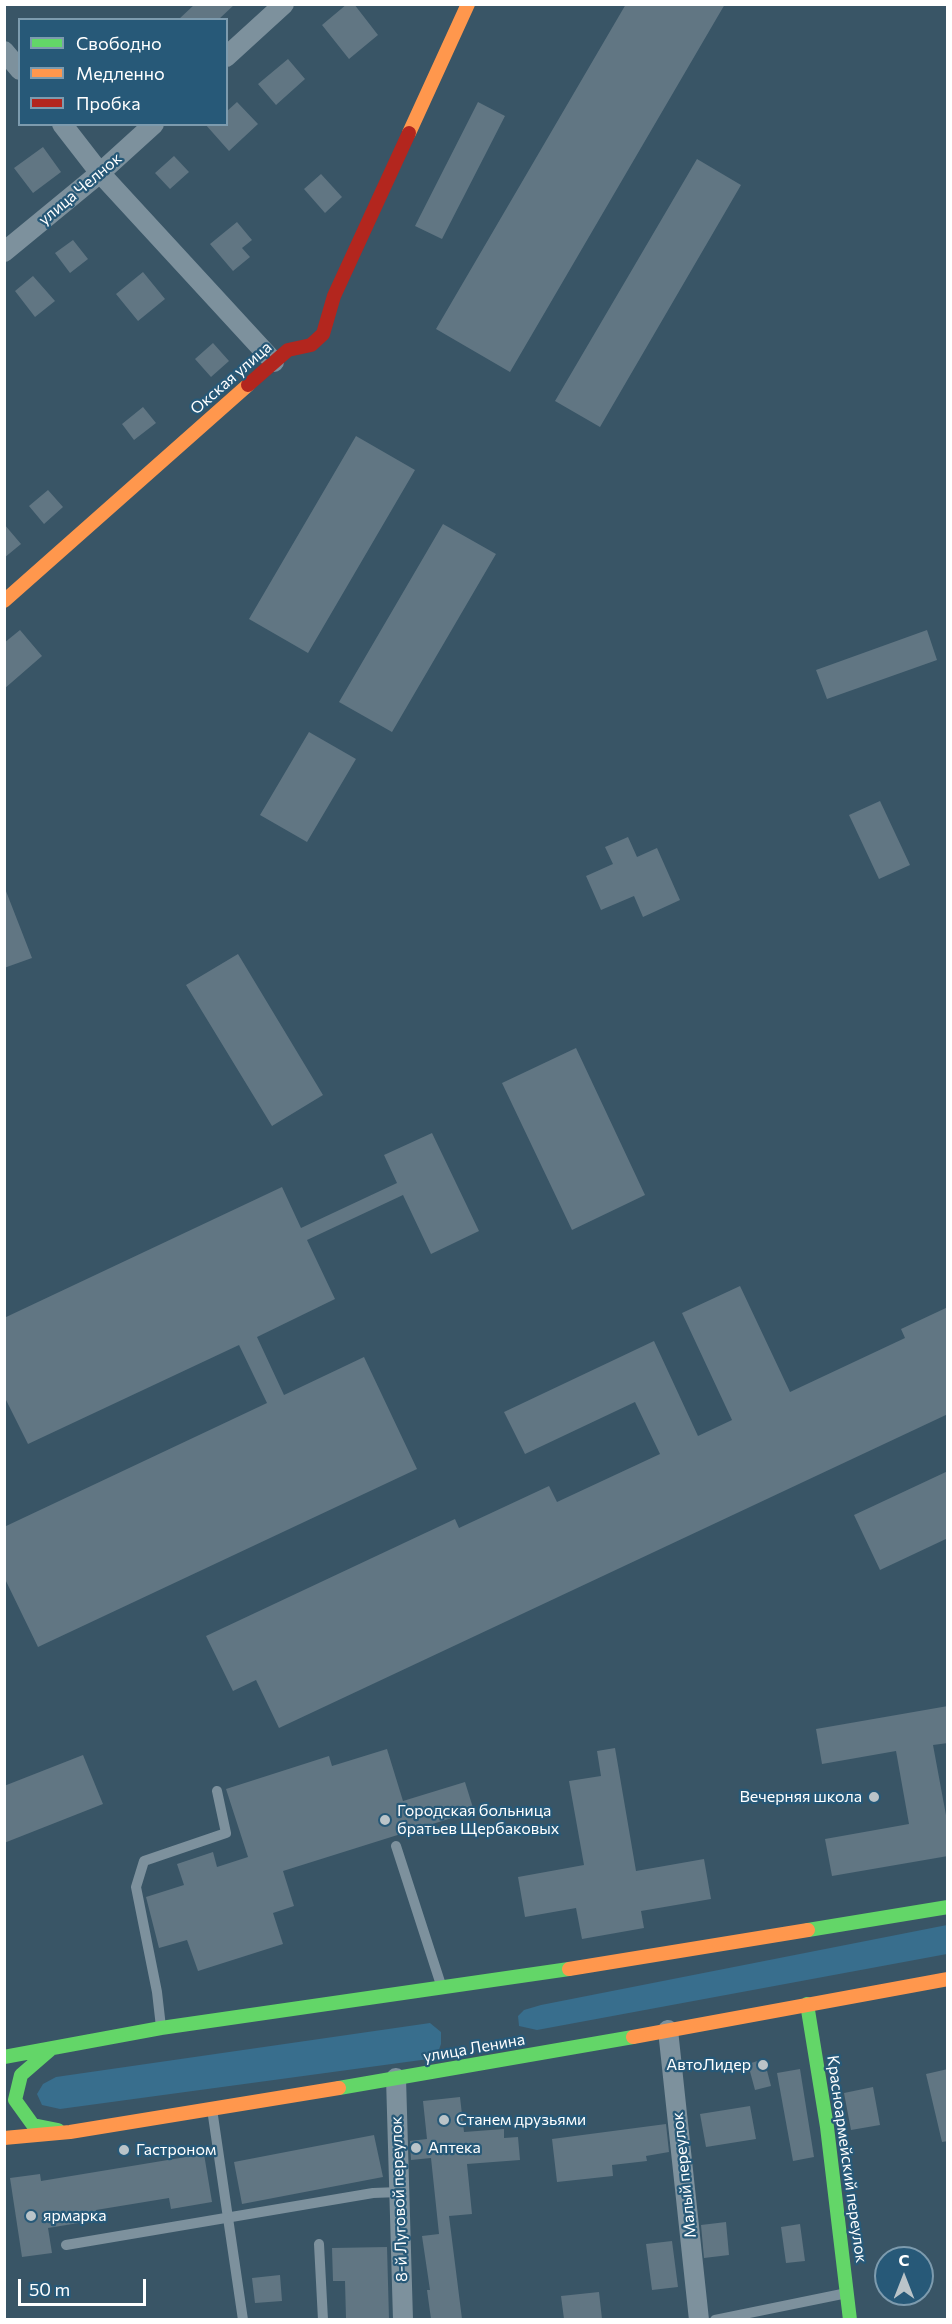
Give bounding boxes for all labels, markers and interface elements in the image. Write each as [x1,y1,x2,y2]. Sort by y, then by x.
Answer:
legend [18,18,228,126]
text: Свободно [76,32,162,54]
text: Медленно [76,62,165,84]
text: Пробка [76,92,141,114]
street label: улица Челнок [35,149,125,229]
street label: Окская улица [186,338,276,418]
place label: Вечерняя школа [739,1787,862,1807]
marker: Вечерняя школа [867,1790,881,1804]
place label: Городская больница братьев Щербаковых [397,1801,559,1839]
marker: Городская больница братьев Щербаковых [378,1813,392,1827]
street label: улица Ленина [422,2030,526,2066]
street label: Красноармейский переулок [823,2054,871,2264]
place label: АвтоЛидер [666,2055,751,2075]
marker: АвтоЛидер [756,2058,770,2072]
place label: Станем друзьями [456,2110,586,2130]
street label: Малый переулок [668,2111,700,2239]
marker: Станем друзьями [437,2113,451,2127]
street label: 8-й Луговой переулок [387,2116,411,2282]
place label: Аптека [428,2138,481,2158]
place label: Гастроном [136,2140,216,2160]
marker: Аптека [409,2141,423,2155]
marker: Гастроном [117,2143,131,2157]
place label: ярмарка [43,2206,107,2226]
marker: ярмарка [24,2209,38,2223]
north arrow [874,2246,934,2306]
text: С [899,2250,909,2269]
scale bar [21,2267,148,2305]
text: 50 m [29,2278,70,2300]

